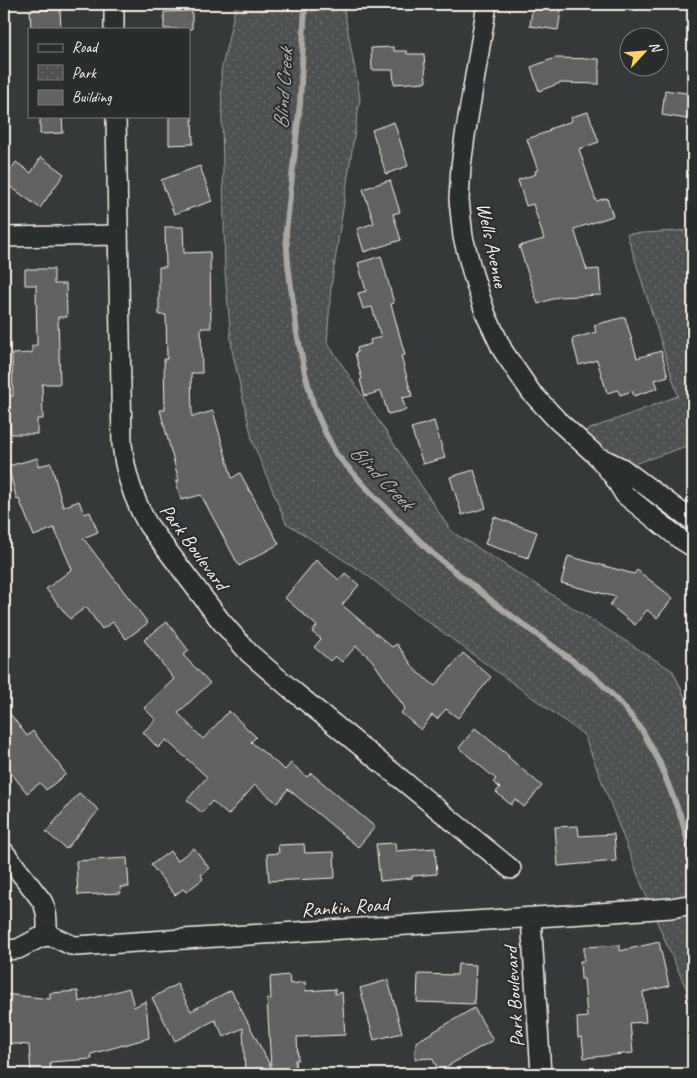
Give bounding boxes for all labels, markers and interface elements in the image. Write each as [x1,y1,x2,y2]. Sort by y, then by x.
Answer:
legend [28,28,190,118]
north arrow [620,28,670,78]
text: Road [72,38,99,57]
text: N [646,39,666,56]
water label: Blind Creek [267,45,299,130]
text: Park [72,64,97,83]
text: Building [72,88,112,107]
street label: Wells Avenue [471,200,513,291]
water label: Blind Creek [345,439,422,517]
street label: Park Boulevard [154,499,236,598]
street label: Rankin Road [301,891,393,923]
street label: Park Boulevard [498,943,530,1048]

